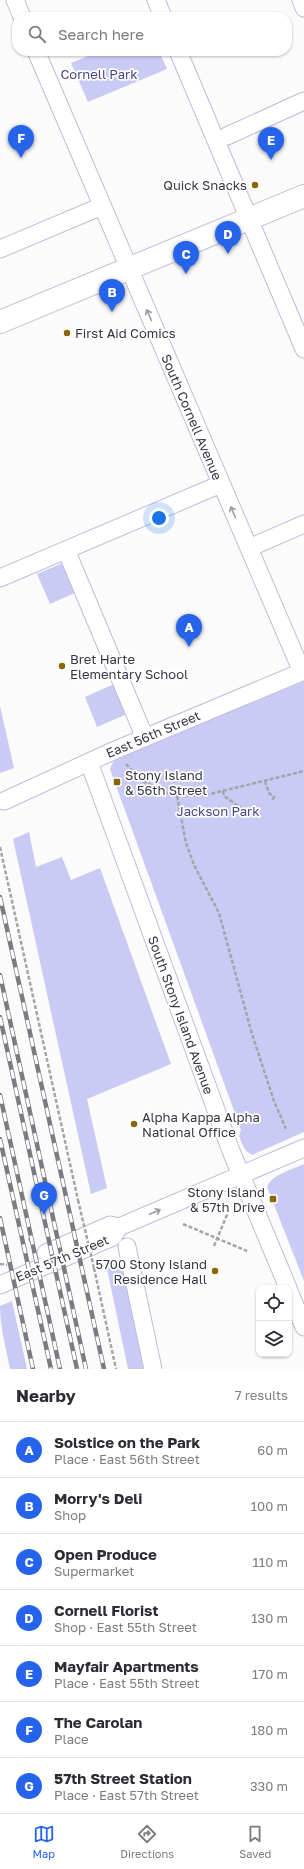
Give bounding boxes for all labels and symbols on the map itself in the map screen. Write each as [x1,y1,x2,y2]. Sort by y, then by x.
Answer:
park label: Cornell Park [61,66,138,82]
pin: F [8,125,34,158]
pin: E [258,127,284,160]
place label: Quick Snacks [163,177,247,193]
marker: Quick Snacks [250,180,260,190]
pin: D [215,221,241,254]
pin: C [173,241,199,274]
pin: B [99,279,125,312]
one-way arrow [145,310,152,322]
place label: First Aid Comics [75,325,176,341]
marker: First Aid Comics [62,328,72,338]
street label: South Cornell Avenue [158,352,226,482]
one-way arrow [229,507,236,519]
your location [149,508,169,528]
pin: A [176,614,202,647]
place label: Bret Harte Elementary School [70,651,188,682]
marker: Bret Harte Elementary School [57,661,67,671]
street label: East 56th Street [103,707,203,761]
place label: Stony Island & 56th Street [125,767,207,798]
marker: Stony Island & 56th Street [112,777,122,787]
park label: Jackson Park [176,803,260,819]
street label: South Stony Island Avenue [145,934,217,1096]
place label: Alpha Kappa Alpha National Office [142,1109,260,1140]
marker: Alpha Kappa Alpha National Office [129,1119,139,1129]
pin: G [31,1182,57,1215]
place label: Stony Island & 57th Drive [187,1184,265,1215]
marker: Stony Island & 57th Drive [268,1194,278,1204]
one-way arrow [149,1208,161,1215]
street label: East 57th Street [13,1231,111,1285]
place label: 5700 Stony Island Residence Hall [95,1256,207,1287]
marker: 5700 Stony Island Residence Hall [210,1266,220,1276]

